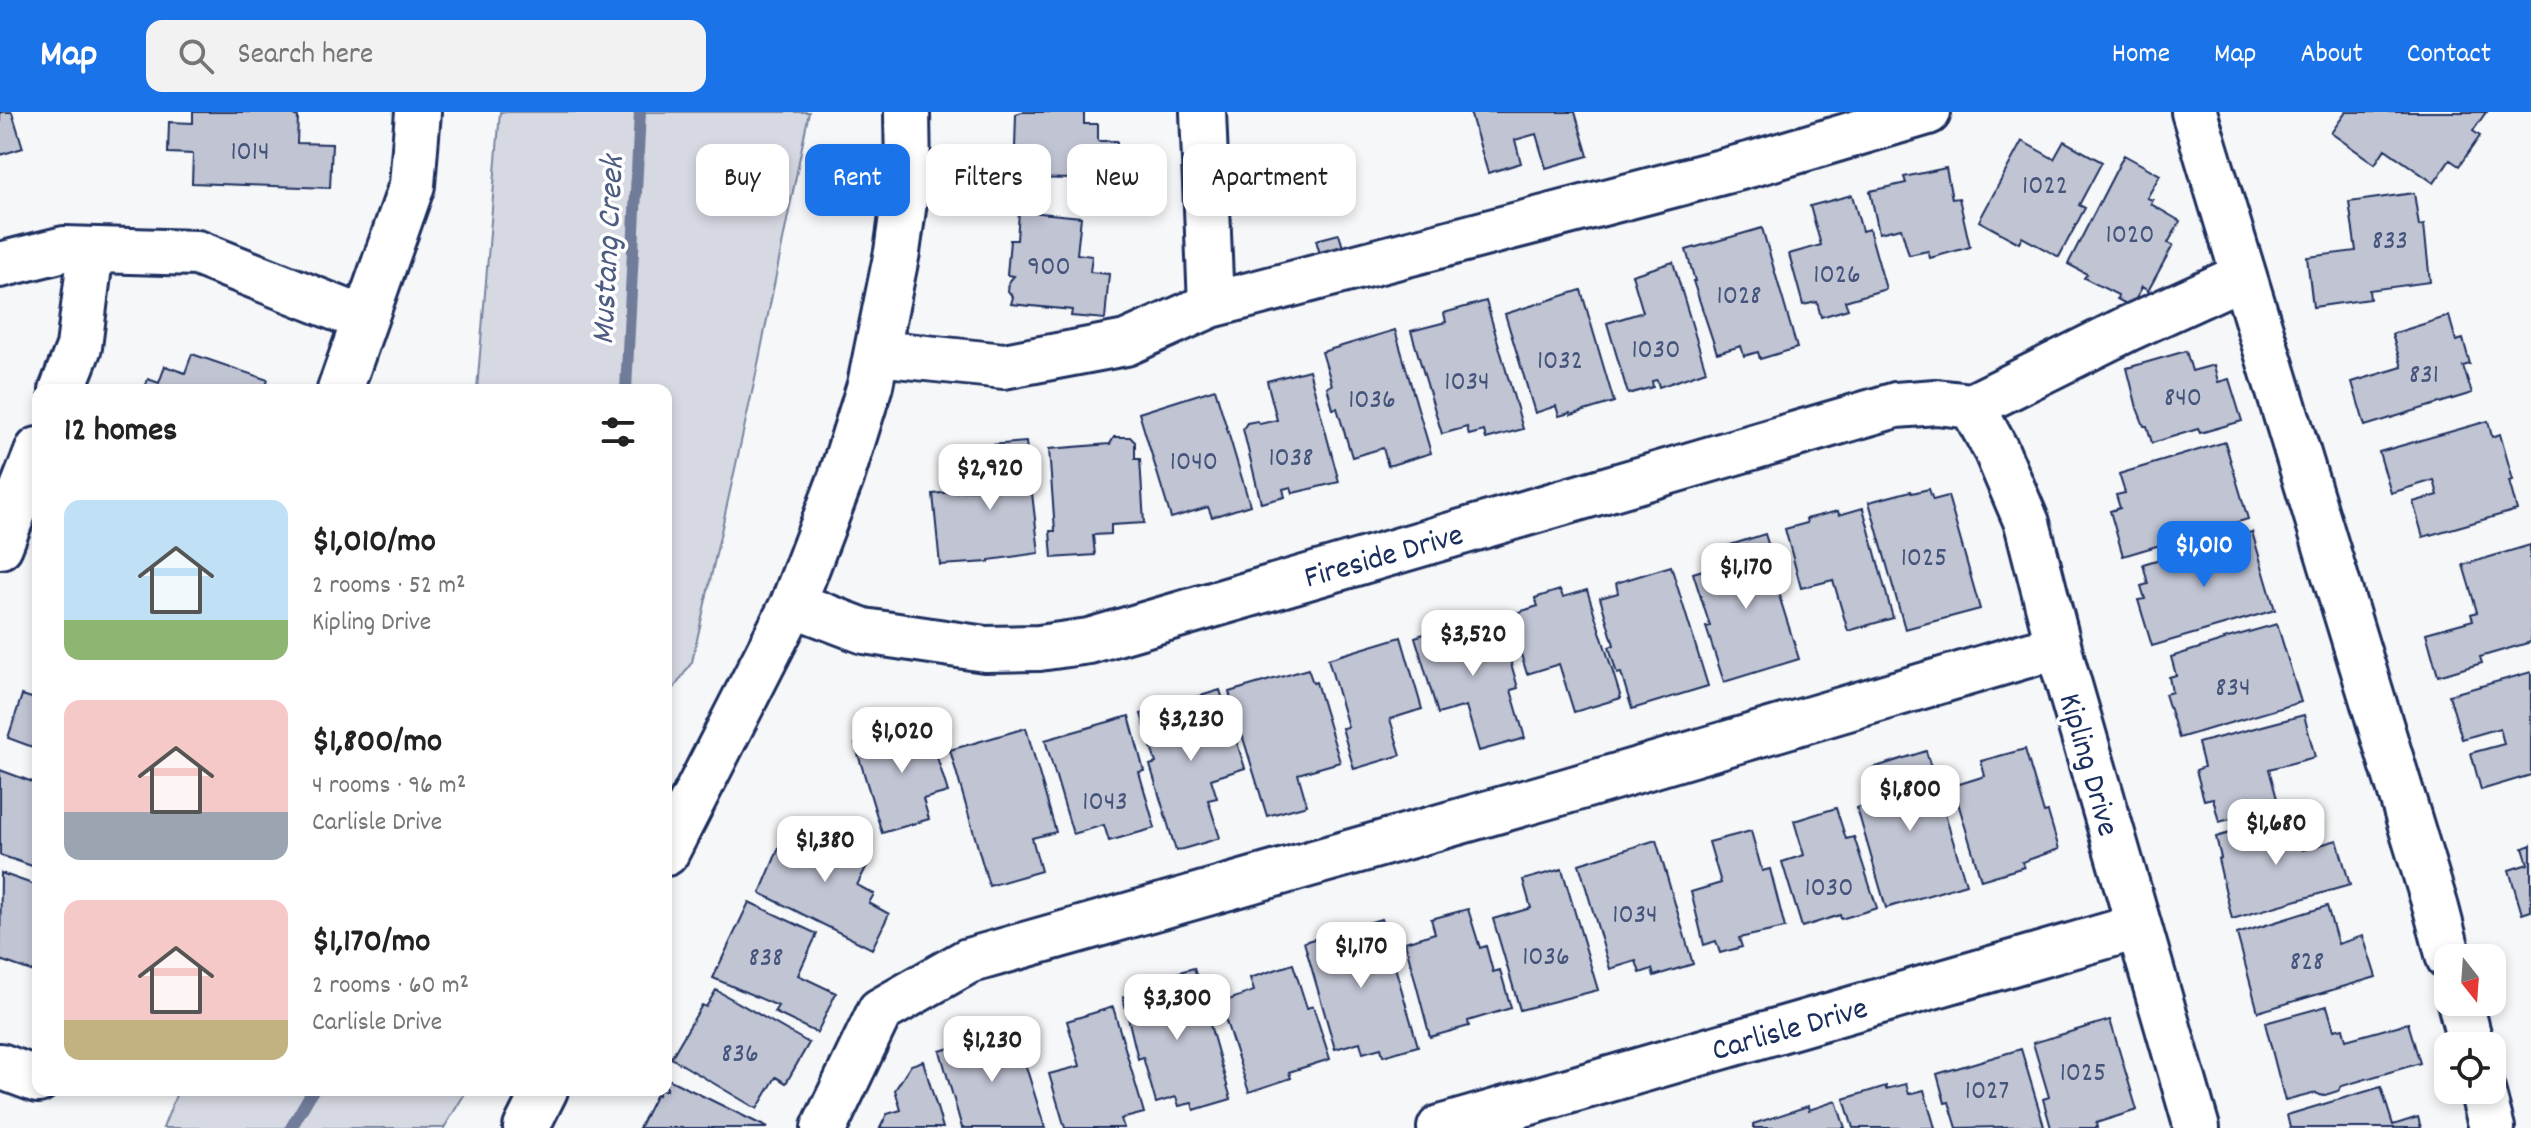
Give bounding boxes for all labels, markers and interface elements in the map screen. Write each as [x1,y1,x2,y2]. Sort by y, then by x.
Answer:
search box [146,20,706,92]
text: Map [40,29,98,84]
icon: search [174,34,218,78]
text: Search here [238,35,373,78]
text: Home [2112,36,2170,76]
text: Map [2214,36,2256,76]
text: About [2300,36,2363,76]
text: Contact [2407,36,2491,76]
house number: 1014 [230,134,270,174]
chip: Buy [696,144,789,216]
chip: Rent [805,144,910,216]
chip: Filters [926,144,1051,216]
chip: New [1067,144,1167,216]
chip: Apartment [1183,144,1356,216]
water label: Mustang Creek [581,152,640,346]
house number: 1022 [2022,168,2068,208]
house number: 1020 [2106,217,2154,257]
house number: 833 [2372,223,2408,263]
house number: 900 [1027,249,1071,289]
house number: 1026 [1813,257,1861,297]
house number: 1028 [1717,278,1761,318]
house number: 1030 [1631,332,1681,372]
house number: 1032 [1537,343,1583,383]
house number: 831 [2409,357,2439,397]
house number: 1034 [1444,364,1490,404]
house number: 840 [2164,380,2202,420]
house number: 1036 [1348,382,1396,422]
text: 12 homes [64,408,177,457]
icon: filters [596,410,640,454]
house number: 1038 [1268,440,1314,480]
pin: $2,920 [925,444,1055,512]
house number: 1040 [1170,444,1218,484]
text: $2,920 [957,451,1023,488]
street label: Fireside Drive [1299,514,1469,603]
text: $1,010/mo [312,519,436,568]
pin: $1,010 [2139,521,2269,589]
text: $1,010 [2175,528,2233,565]
icon: home [128,532,224,628]
house number: 1025 [1901,540,1947,580]
pin: $1,170 [1681,543,1811,611]
text: $1,170 [1719,550,1773,587]
text: 2 rooms · 52 m² [312,568,465,605]
text: Kipling Drive [312,605,431,642]
pin: $3,520 [1408,610,1538,678]
text: $3,520 [1439,617,1507,654]
house number: 834 [2215,670,2251,710]
street label: Kipling Drive [2044,689,2129,842]
pin: $3,230 [1126,695,1256,763]
text: $3,230 [1158,702,1224,739]
pin: $1,020 [837,707,967,775]
text: $1,020 [870,714,934,751]
text: $1,800/mo [312,719,442,768]
icon: home [128,732,224,828]
pin: $1,800 [1845,765,1975,833]
text: 4 rooms · 96 m² [312,768,466,805]
text: $1,800 [1879,772,1941,809]
house number: 1043 [1082,784,1128,824]
pin: $1,680 [2211,799,2341,867]
text: Carlisle Drive [312,805,442,842]
text: $1,680 [2245,806,2307,843]
pin: $1,380 [760,816,890,884]
text: $1,380 [795,823,855,860]
house number: 1030 [1804,870,1854,910]
house number: 1034 [1612,897,1658,937]
text: $1,170/mo [312,919,430,968]
pin: $1,170 [1296,922,1426,990]
text: $1,170 [1334,929,1388,966]
icon: home [128,932,224,1028]
house number: 1036 [1522,939,1570,979]
house number: 838 [749,940,783,980]
house number: 828 [2290,944,2324,984]
north arrow [2434,944,2506,1016]
map controls [2434,944,2506,1104]
text: 2 rooms · 60 m² [312,968,469,1005]
pin: $3,300 [1112,974,1242,1042]
text: $3,300 [1142,981,1212,1018]
street label: Carlisle Drive [1707,988,1874,1076]
text: Carlisle Drive [312,1005,442,1042]
pin: $1,230 [927,1016,1057,1084]
text: $1,230 [962,1023,1022,1060]
button: locate [2434,1032,2506,1104]
house number: 836 [721,1036,759,1076]
house number: 1025 [2060,1055,2106,1095]
house number: 1027 [1965,1073,2009,1113]

